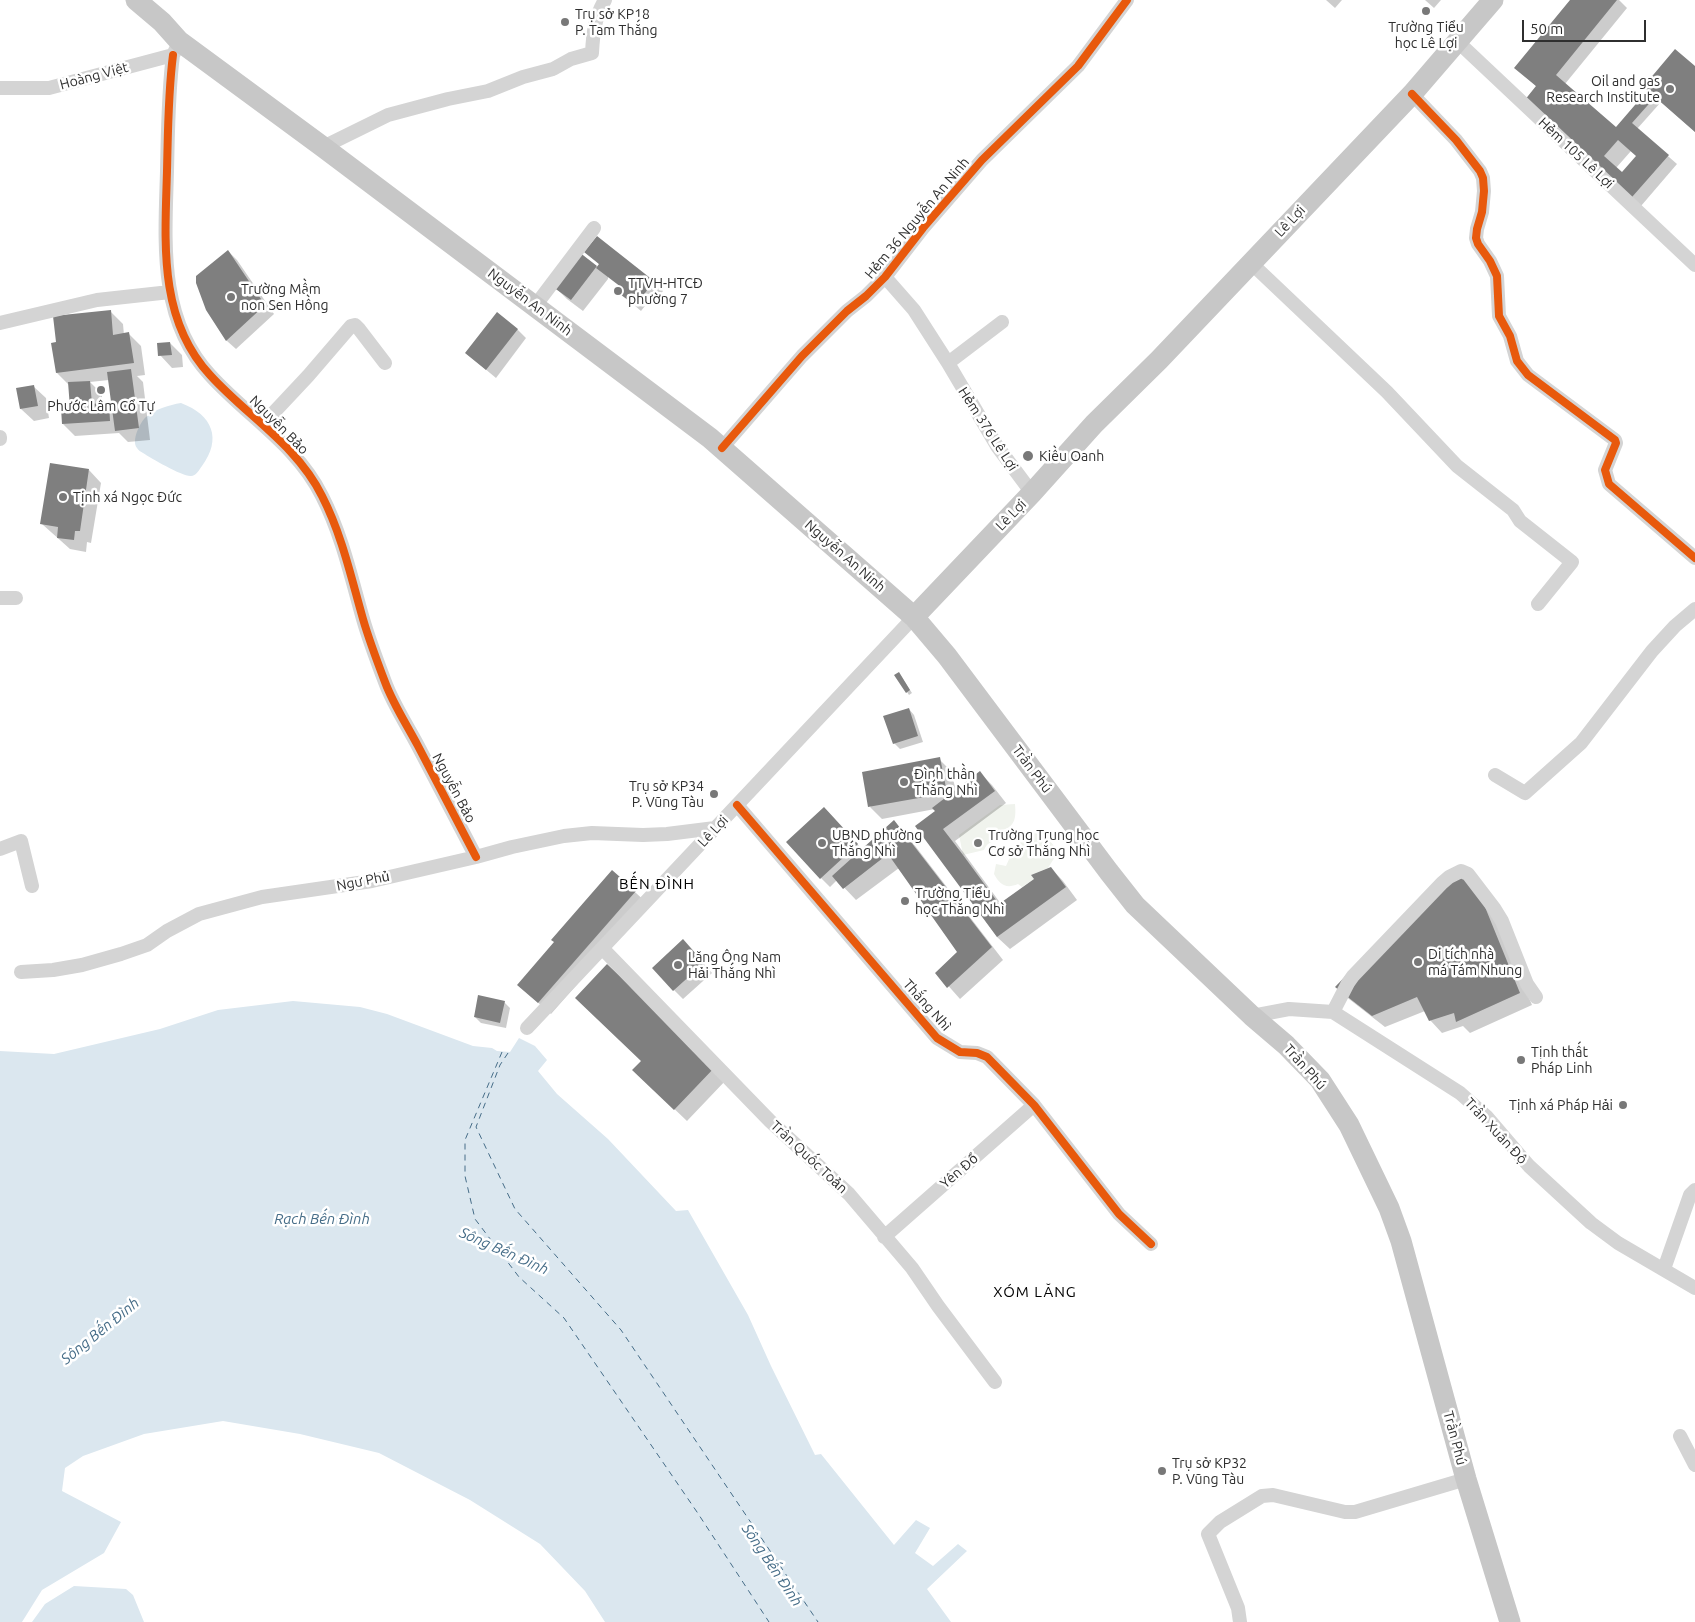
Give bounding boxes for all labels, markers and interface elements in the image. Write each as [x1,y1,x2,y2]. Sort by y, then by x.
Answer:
marker: Trường Tiểu học Lê Lợi [1420,5,1432,17]
place label: Trụ sở KP18 P. Tam Thắng [575,6,658,38]
scale bar [1525,10,1649,42]
marker: Trụ sở KP18 P. Tam Thắng [559,16,571,28]
place label: Trường Tiểu học Lê Lợi [1388,19,1464,52]
text: 50 m [1530,20,1563,37]
street label: Hoàng Việt [58,59,130,93]
place label: Oil and gas Research Institute [1546,73,1660,105]
marker: Oil and gas Research Institute [1664,83,1676,95]
street label: Hẻm 105 Lê Lợi [1535,114,1617,192]
street label: Hẻm 36 Nguyễn An Ninh [861,154,973,282]
street label: Lê Lợi [1271,202,1309,240]
street label: Nguyễn An Ninh [484,265,576,339]
place label: TTVH-HTCĐ phường 7 [628,275,703,308]
place label: Trường Mầm non Sen Hồng [241,281,329,314]
marker: TTVH-HTCĐ phường 7 [612,285,624,297]
marker: Trường Mầm non Sen Hồng [225,291,237,303]
marker: Phước Lâm Cổ Tự [95,384,107,396]
street label: Hẻm 376 Lê Lợi [955,384,1021,474]
street label: Nguyễn Bảo [246,392,312,458]
place label: Phước Lâm Cổ Tự [47,398,155,414]
place label: Kiều Oanh [1039,448,1104,464]
marker: Kiều Oanh [1021,449,1035,463]
place label: Tịnh xá Ngọc Đức [73,489,182,505]
marker: Tịnh xá Ngọc Đức [57,491,69,503]
street label: Lê Lợi [992,496,1030,534]
street label: Nguyễn An Ninh [801,516,889,596]
street label: Trần Phú [1009,742,1055,796]
street label: Nguyễn Bảo [429,750,479,826]
place label: Đình thần Thắng Nhì [914,766,978,799]
marker: Đình thần Thắng Nhì [898,776,910,788]
place label: Trụ sở KP34 P. Vũng Tàu [629,778,704,810]
marker: Trụ sở KP34 P. Vũng Tàu [708,788,720,800]
street label: Lê Lợi [694,812,732,850]
place label: UBND phường Thắng Nhì [832,827,922,860]
place label: Trường Trung học Cơ sở Thắng Nhì [988,827,1099,860]
marker: UBND phường Thắng Nhì [816,837,828,849]
marker: Trường Trung học Cơ sở Thắng Nhì [972,837,984,849]
street label: Ngư Phủ [335,868,391,894]
district label: BẾN ĐÌNH [618,875,696,893]
place label: Trường Tiểu học Thắng Nhì [915,885,1005,918]
marker: Trường Tiểu học Thắng Nhì [899,895,911,907]
place label: Di tích nhà má Tám Nhung [1428,946,1522,979]
place label: Lăng Ông Nam Hải Thắng Nhì [688,949,781,982]
marker: Di tích nhà má Tám Nhung [1412,956,1424,968]
marker: Lăng Ông Nam Hải Thắng Nhì [672,959,684,971]
street label: Thắng Nhì [899,976,955,1034]
street label: Trần Phú [1280,1041,1330,1093]
place label: Tịnh thất Pháp Linh [1531,1044,1592,1076]
marker: Tịnh thất Pháp Linh [1515,1054,1527,1066]
street label: Trần Xuân Độ [1461,1094,1531,1168]
place label: Tịnh xá Pháp Hải [1509,1097,1613,1113]
marker: Tịnh xá Pháp Hải [1617,1099,1629,1111]
street label: Trần Quốc Toản [767,1117,851,1197]
street label: Yên Đổ [937,1150,981,1192]
water label: Rạch Bến Đình [274,1210,370,1228]
water label: Sông Bến Đình [457,1223,551,1279]
district label: XÓM LĂNG [992,1283,1078,1301]
water label: Sông Bến Đình [57,1294,143,1368]
street label: Trần Phú [1440,1409,1470,1467]
place label: Trụ sở KP32 P. Vũng Tàu [1172,1455,1247,1488]
marker: Trụ sở KP32 P. Vũng Tàu [1156,1465,1168,1477]
water label: Sông Bến Đình [738,1520,806,1610]

